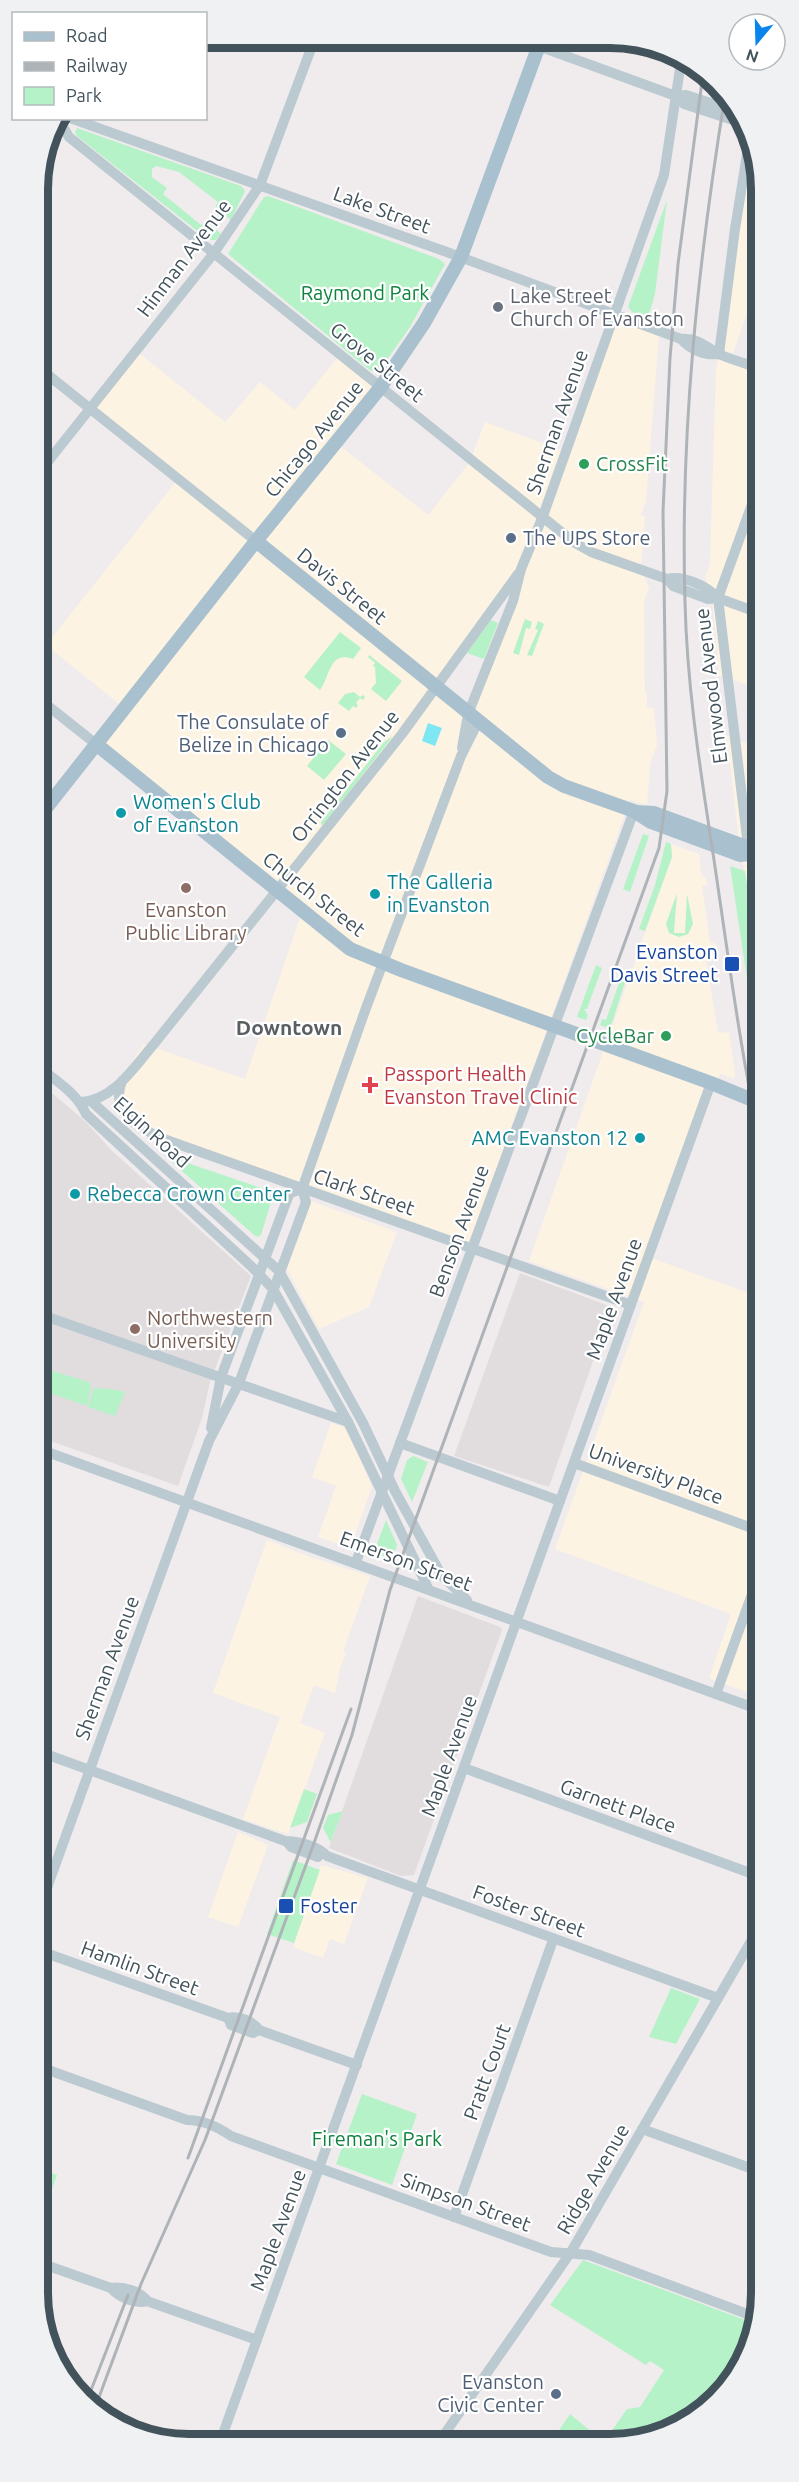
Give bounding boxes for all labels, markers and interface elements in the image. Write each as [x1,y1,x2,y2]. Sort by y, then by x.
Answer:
legend [12,12,207,120]
north arrow [727,12,787,72]
text: Road [66,25,108,45]
text: N [744,46,761,67]
text: Railway [66,55,128,75]
text: Park [66,85,102,105]
street label: Lake Street [330,181,434,238]
street label: Hinman Avenue [132,194,235,321]
park label: Raymond Park [301,281,429,304]
place label: Lake Street Church of Evanston [510,284,684,330]
marker: Lake Street Church of Evanston [491,300,505,314]
street label: Grove Street [326,317,429,406]
street label: Sherman Avenue [521,346,592,497]
street label: Chicago Avenue [260,376,368,502]
place label: CrossFit [596,452,668,475]
marker: CrossFit [577,457,591,471]
place label: The UPS Store [523,526,650,549]
marker: The UPS Store [504,531,518,545]
street label: Davis Street [293,543,392,629]
street label: Elmwood Avenue [690,607,731,765]
street label: Orrington Avenue [286,705,403,846]
place label: The Consulate of Belize in Chicago [177,710,329,756]
marker: The Consulate of Belize in Chicago [334,726,348,740]
place label: Women's Club of Evanston [133,790,261,836]
marker: Women's Club of Evanston [114,806,128,820]
street label: Church Street [258,846,370,941]
place label: The Galleria in Evanston [387,870,493,916]
marker: Evanston Public Library [179,881,193,895]
marker: The Galleria in Evanston [368,887,382,901]
place label: Evanston Public Library [125,898,247,944]
place label: Evanston Davis Street [610,940,718,986]
marker: Evanston Davis Street [723,955,741,973]
district label: Downtown [236,1015,342,1039]
place label: CycleBar [576,1024,654,1047]
marker: CycleBar [659,1029,673,1043]
place label: Passport Health Evanston Travel Clinic [384,1062,577,1108]
marker: Passport Health Evanston Travel Clinic [361,1076,379,1094]
street label: Elgin Road [109,1091,195,1172]
place label: AMC Evanston 12 [472,1126,628,1149]
marker: AMC Evanston 12 [633,1131,647,1145]
street label: Benson Avenue [424,1162,493,1300]
street label: Clark Street [310,1163,418,1220]
place label: Rebecca Crown Center [87,1182,291,1205]
marker: Rebecca Crown Center [68,1187,82,1201]
street label: Maple Avenue [581,1235,646,1363]
place label: Northwestern University [147,1306,273,1352]
marker: Northwestern University [128,1322,142,1336]
street label: University Place [586,1438,727,1509]
street label: Emerson Street [337,1526,476,1595]
street label: Sherman Avenue [70,1593,143,1743]
street label: Maple Avenue [416,1692,481,1820]
street label: Garnett Place [557,1774,679,1837]
street label: Foster Street [470,1880,589,1942]
place label: Foster [300,1894,358,1917]
marker: Foster [277,1897,295,1915]
street label: Hamlin Street [78,1936,202,1999]
street label: Pratt Court [458,2020,515,2123]
street label: Ridge Avenue [552,2120,633,2238]
park label: Fireman's Park [312,2127,442,2150]
street label: Maple Avenue [245,2166,310,2294]
street label: Simpson Street [398,2167,534,2236]
place label: Evanston Civic Center [437,2370,544,2416]
marker: Evanston Civic Center [549,2387,563,2401]

